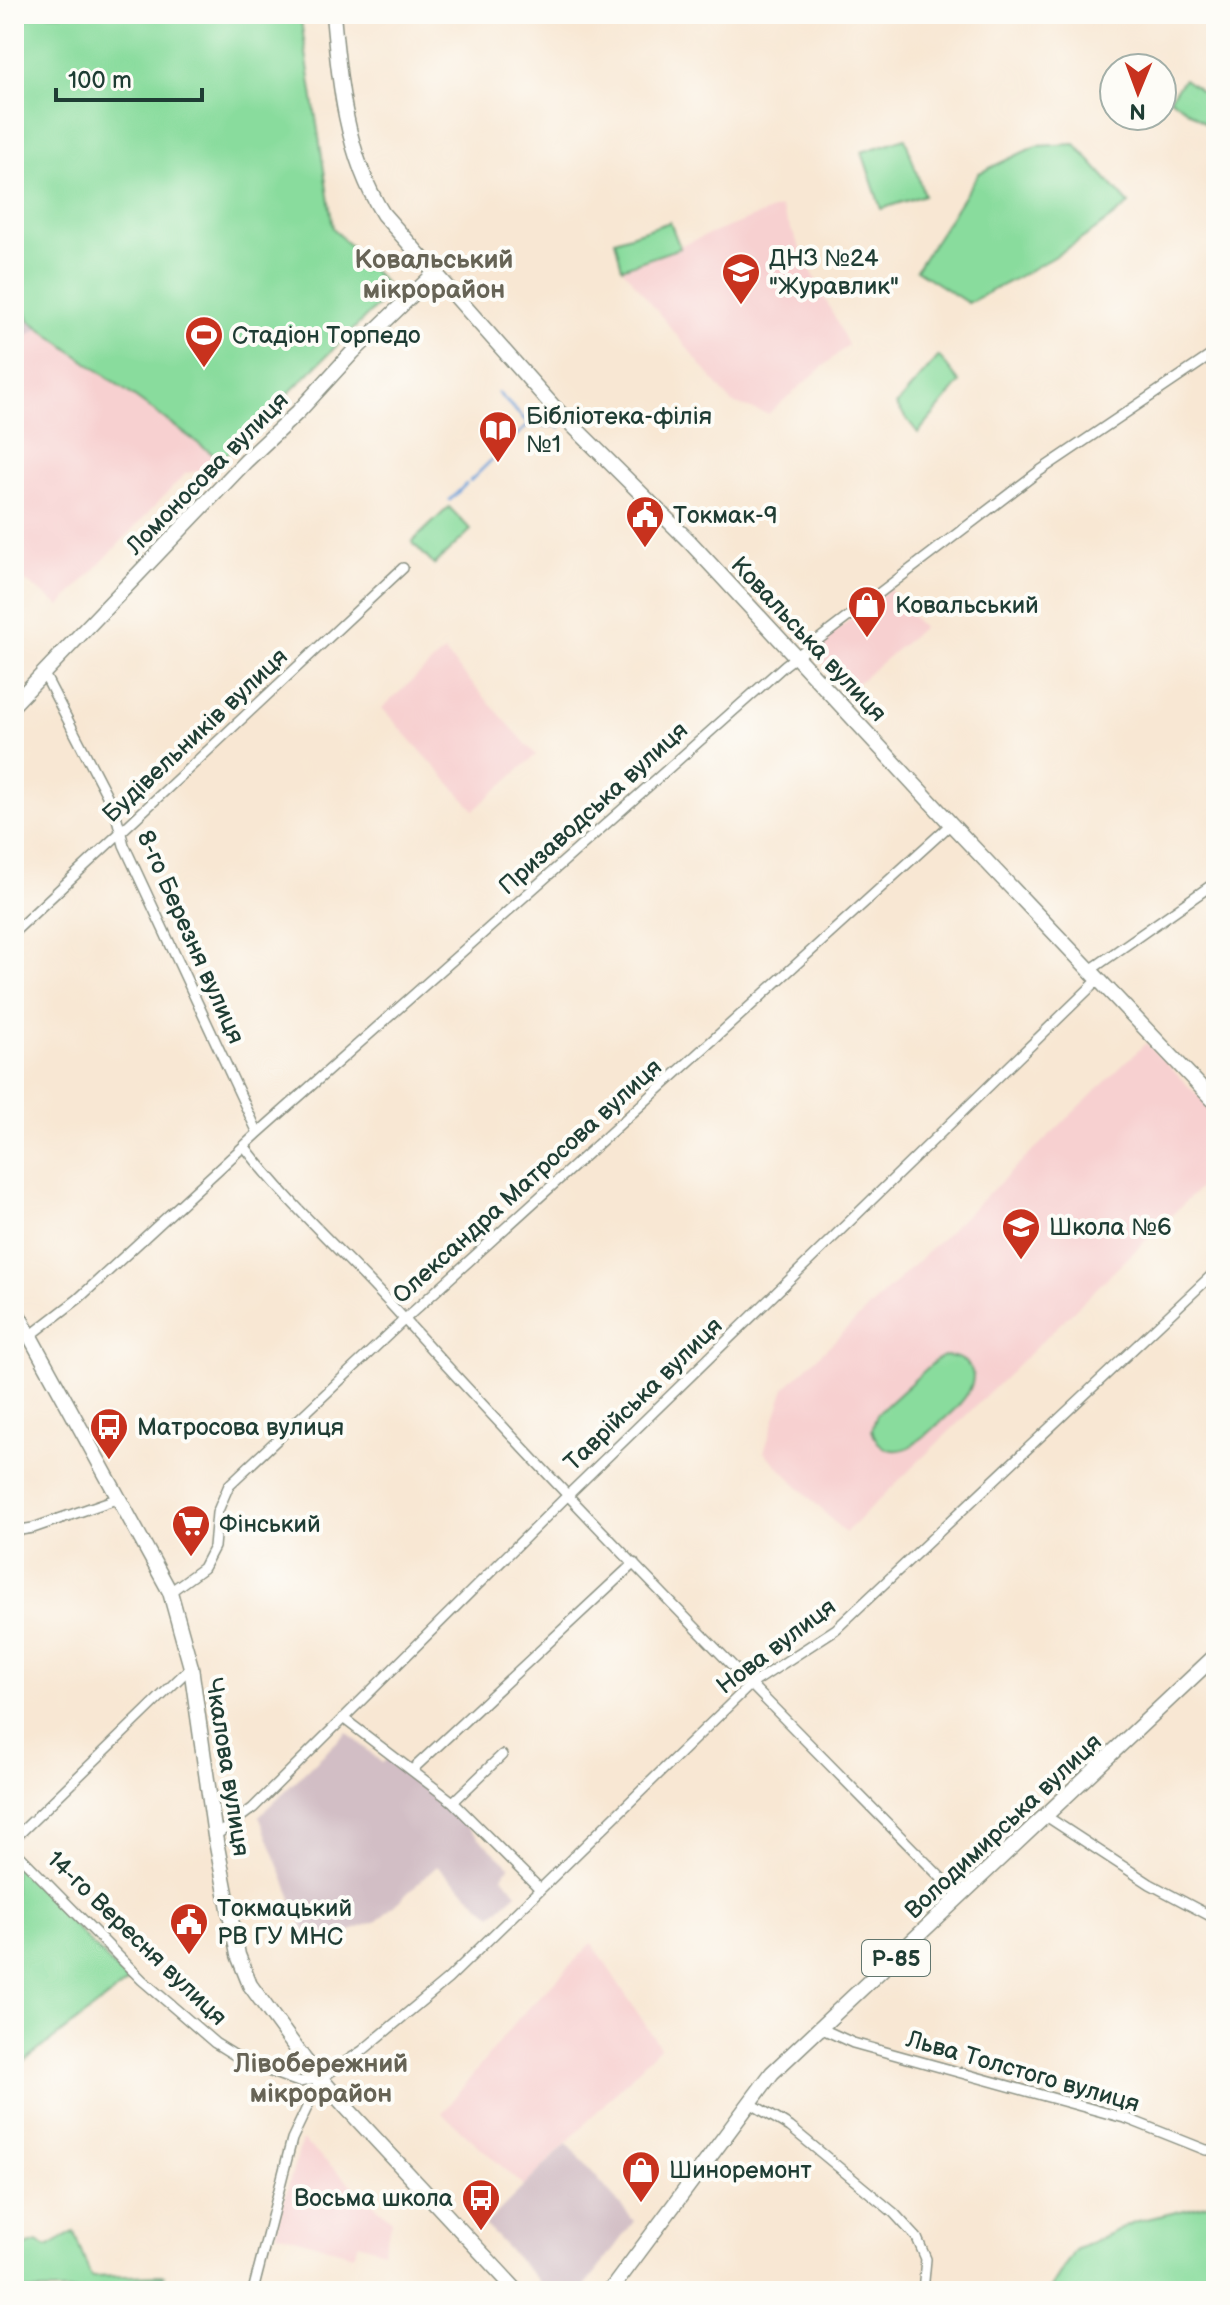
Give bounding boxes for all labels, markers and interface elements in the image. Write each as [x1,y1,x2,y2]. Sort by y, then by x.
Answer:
scale bar [56,52,202,102]
north arrow [1098,52,1178,132]
text: 100 m [68,66,132,95]
text: N [1129,97,1146,124]
place label: ДНЗ №24 "Журавлик" [769,244,899,301]
district label: Ковальський мікрорайон [355,245,513,306]
school or university icon: ДНЗ №24 "Журавлик" [720,251,762,306]
sports icon: Стадіон Торпедо [183,314,225,369]
place label: Стадіон Торпедо [232,321,421,350]
street label: Ломоносова вулиця [119,386,295,561]
place label: Бібліотека-філія №1 [526,402,712,459]
library icon: Бібліотека-філія №1 [477,409,519,464]
public building icon: Токмак-9 [624,494,666,549]
place label: Токмак-9 [673,501,778,530]
street label: Ковальська вулиця [725,551,893,728]
shop icon: Ковальський [846,584,888,639]
place label: Ковальський [895,591,1039,620]
street label: Будівельників вулиця [97,642,294,829]
street label: Призаводська вулиця [493,716,694,901]
street label: 8-го Березня вулиця [130,826,251,1048]
street label: Олександра Матросова вулиця [387,1053,668,1310]
school or university icon: Школа №6 [1000,1206,1042,1261]
place label: Школа №6 [1049,1213,1172,1242]
street label: Таврійська вулиця [558,1311,728,1477]
bus stop icon: Матросова вулиця [88,1406,130,1461]
place label: Матросова вулиця [137,1413,344,1442]
supermarket icon: Фінський [170,1503,212,1558]
place label: Фінський [219,1510,321,1539]
street label: Нова вулиця [711,1592,842,1701]
street label: Чкалова вулиця [199,1676,256,1858]
street label: Володимирська вулиця [899,1728,1108,1925]
street label: 14-го Вересня вулиця [41,1845,233,2032]
place label: Токмацький РВ ГУ МНС [217,1894,352,1951]
public building icon: Токмацький РВ ГУ МНС [168,1901,210,1956]
road number: Р-85 [862,1940,930,1976]
street label: Льва Толстого вулиця [902,2024,1143,2119]
district label: Лівобережний мікрорайон [233,2049,408,2110]
shop icon: Шиноремонт [620,2149,662,2204]
place label: Шиноремонт [669,2156,812,2185]
bus stop icon: Восьма школа [460,2177,502,2232]
place label: Восьма школа [294,2184,453,2213]

